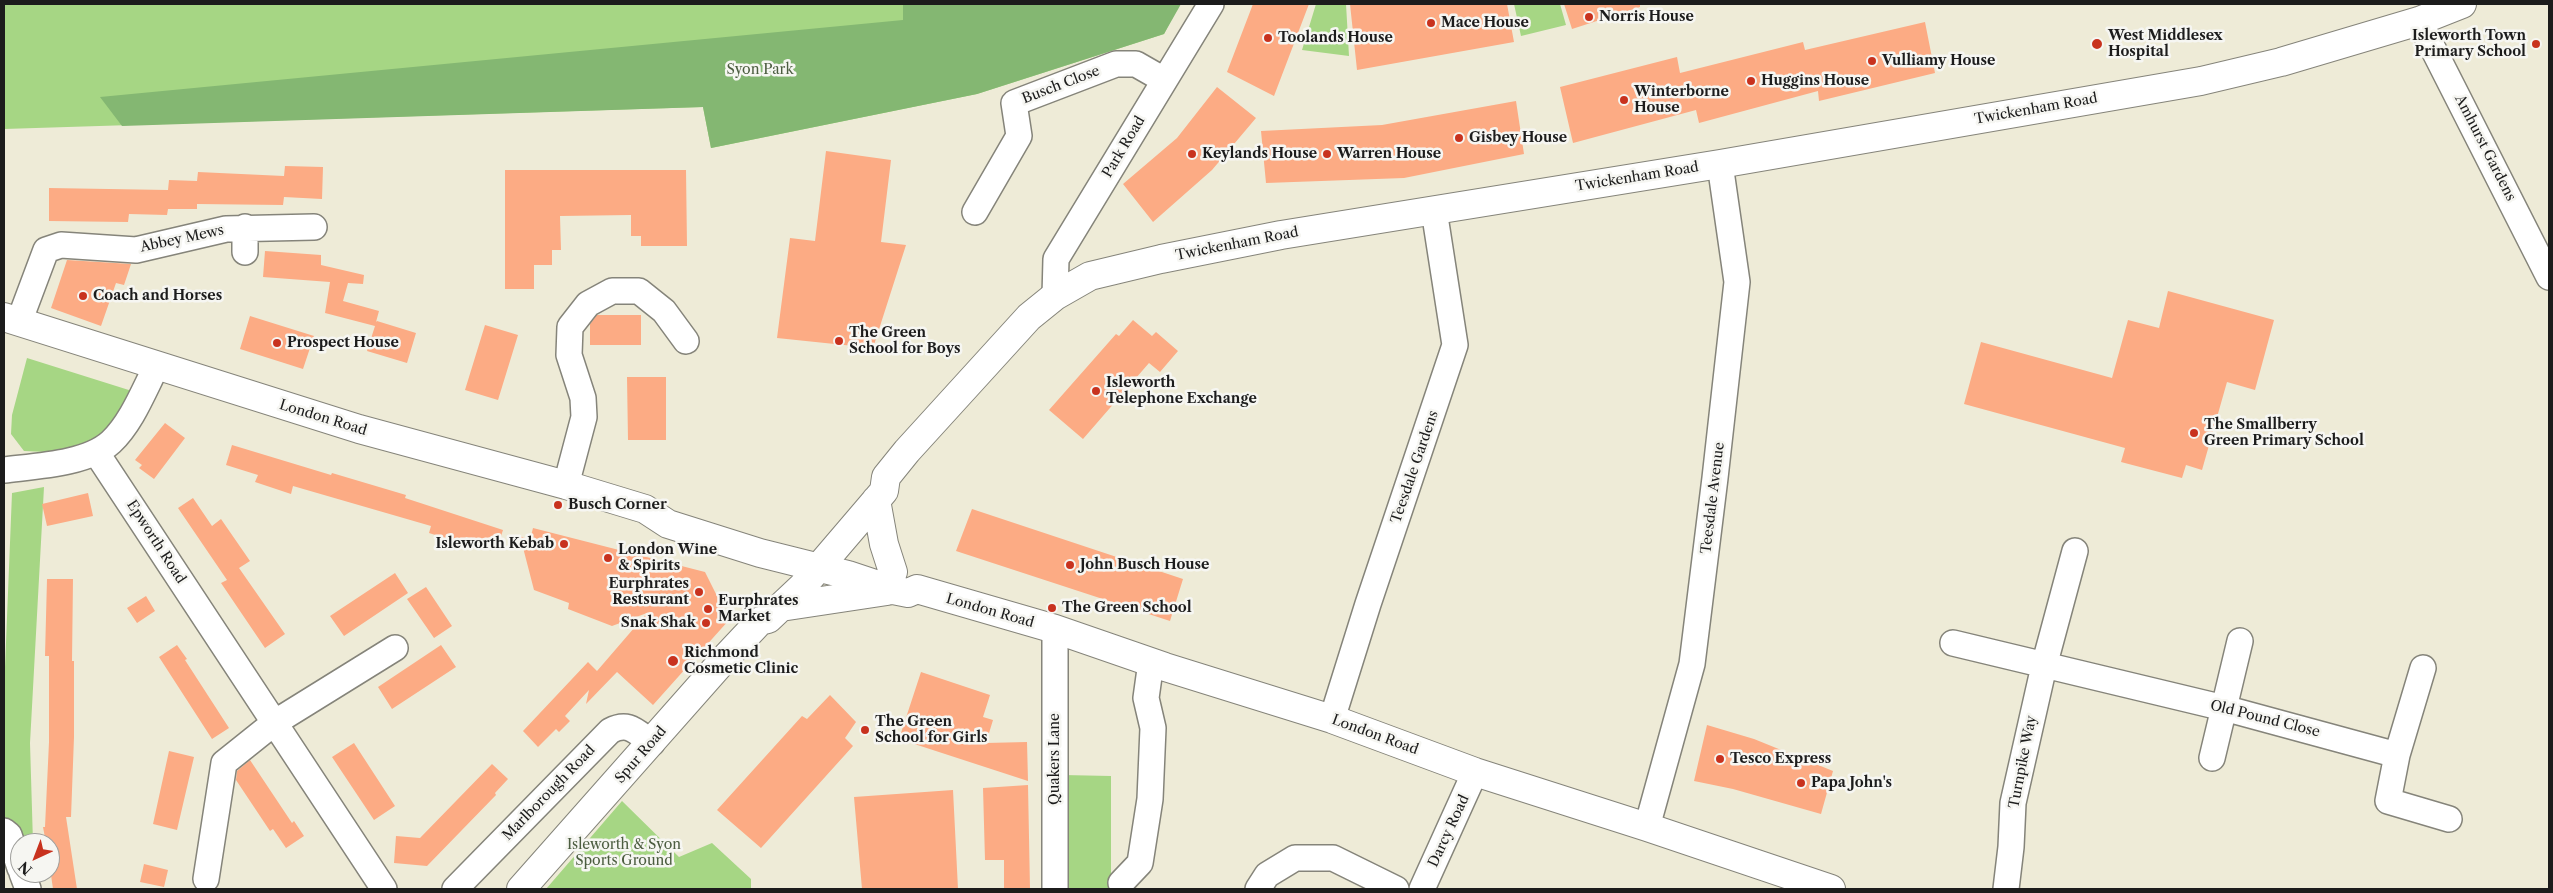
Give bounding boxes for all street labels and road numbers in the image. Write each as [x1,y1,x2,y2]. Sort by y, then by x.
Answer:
street label: Busch Close [1020,62,1102,108]
street label: Twickenham Road [1973,90,2099,128]
street label: Amhurst Gardens [2451,92,2519,204]
street label: Park Road [1099,113,1149,181]
street label: Twickenham Road [1574,159,1700,195]
street label: Abbey Mews [139,222,225,256]
street label: Twickenham Road [1174,224,1300,264]
street label: London Road [277,397,369,439]
street label: Teesdale Gardens [1388,408,1442,526]
street label: Teesdale Avenue [1698,441,1728,555]
street label: Epworth Road [123,497,189,587]
street label: London Road [944,590,1036,632]
street label: Old Pound Close [2208,697,2322,741]
street label: London Road [1329,712,1421,758]
street label: Quakers Lane [1047,713,1063,805]
street label: Turnpike Way [2006,714,2040,810]
street label: Spur Road [612,723,670,787]
street label: Marlborough Road [499,742,599,844]
street label: Darcy Road [1425,792,1473,870]

